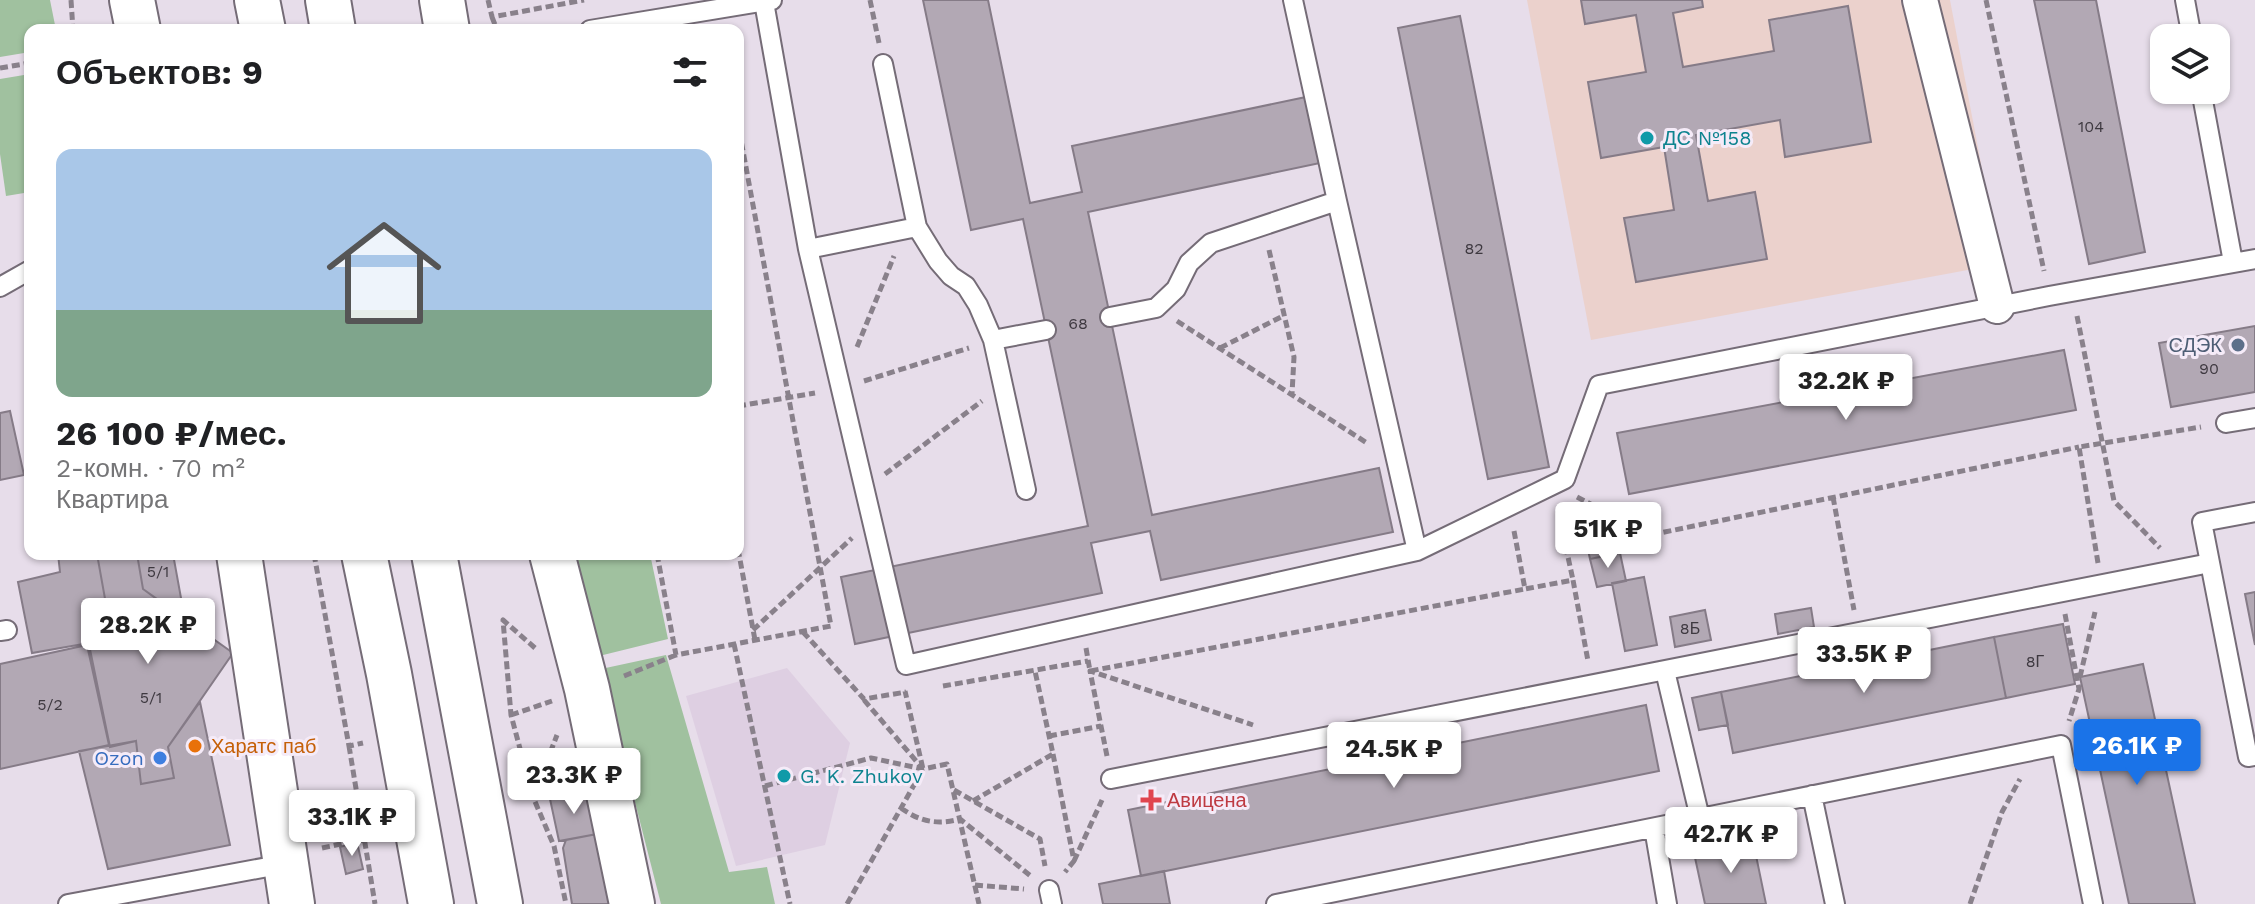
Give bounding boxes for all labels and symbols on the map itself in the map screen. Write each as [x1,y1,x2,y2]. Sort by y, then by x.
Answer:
house number: 104 [2078,117,2104,136]
place label: ДС №158 [1663,126,1751,150]
marker: ДС №158 [1638,129,1656,147]
house number: 82 [1464,239,1484,258]
house number: 68 [1068,314,1088,333]
place label: СДЭК [2168,333,2222,357]
marker: СДЭК [2229,336,2247,354]
pin: 32.2K ₽ [1772,354,1920,422]
house number: 90 [2199,359,2219,378]
pin: 51K ₽ [1552,502,1664,570]
house number: 5/1 [147,562,169,581]
pin: 28.2K ₽ [74,598,222,666]
house number: 8Б [1680,619,1700,638]
pin: 33.5K ₽ [1790,627,1938,695]
house number: 8Г [2026,652,2045,671]
house number: 5/1 [140,688,162,707]
house number: 5/2 [37,695,63,714]
pin: 26.1K ₽ [2063,719,2211,787]
pin: 24.5K ₽ [1320,722,1468,790]
place label: Харатс паб [211,734,316,758]
marker: Харатс паб [186,737,204,755]
place label: Ozon [94,746,144,770]
pin: 23.3K ₽ [500,748,648,816]
marker: Ozon [151,749,169,767]
place label: G. K. Zhukov [800,764,923,788]
marker: G. K. Zhukov [775,767,793,785]
place label: Авицена [1167,788,1248,812]
pin: 33.1K ₽ [278,790,426,858]
marker: Авицена [1142,791,1160,809]
pin: 42.7K ₽ [1657,807,1805,875]

